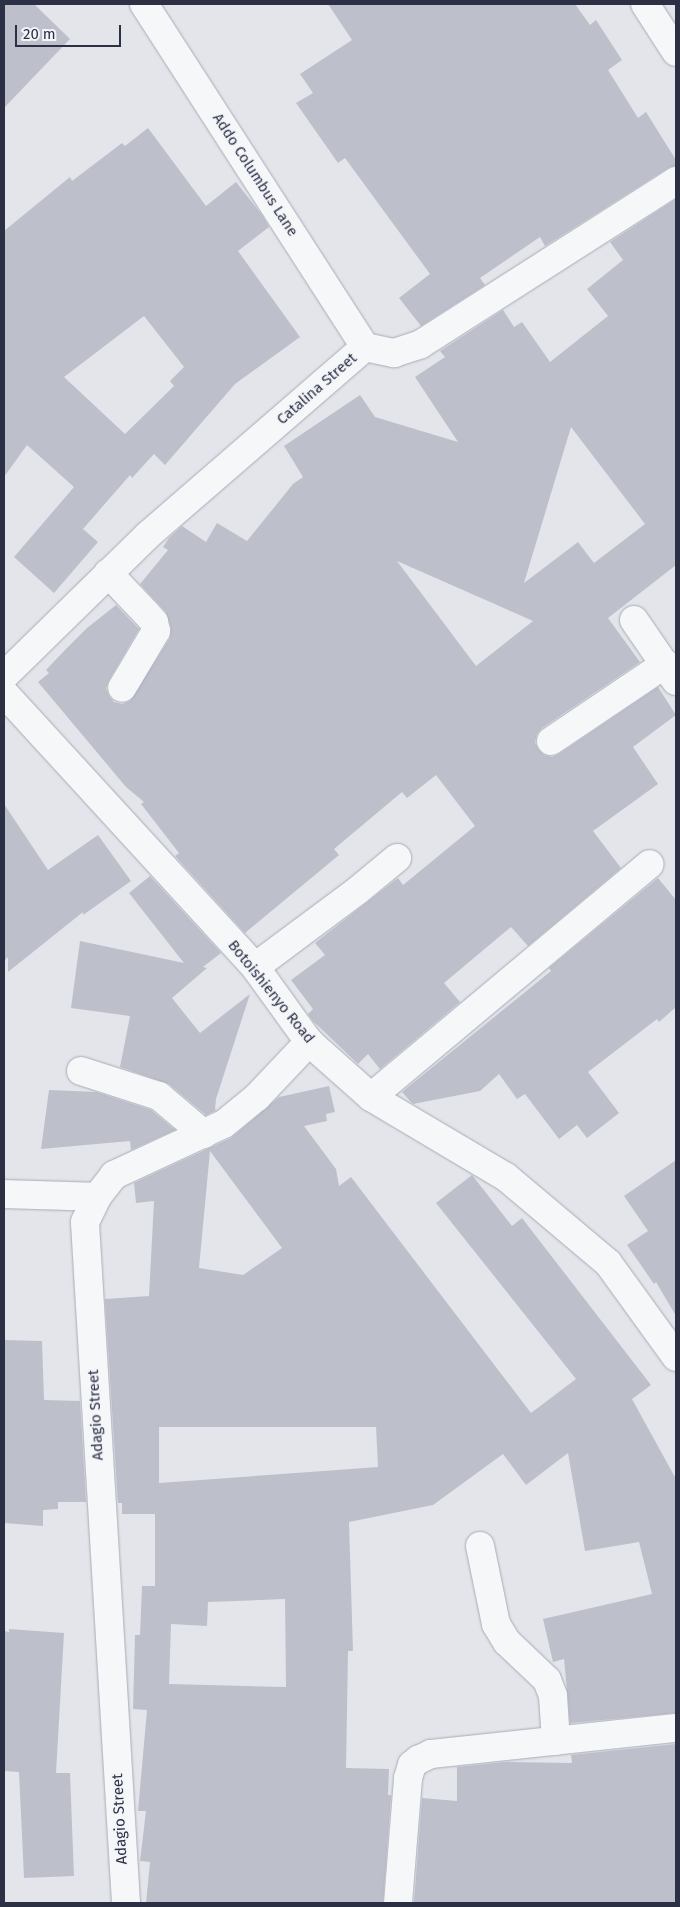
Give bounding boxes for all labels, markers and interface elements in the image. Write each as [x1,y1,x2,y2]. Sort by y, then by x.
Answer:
scale bar [18,15,124,47]
text: 20 m [23,25,56,43]
street label: Addo Columbus Lane [208,110,302,240]
street label: Catalina Street [273,349,361,429]
street label: Botoishienyo Road [224,937,318,1047]
street label: Adagio Street [85,1369,107,1461]
street label: Adagio Street [109,1773,131,1865]

